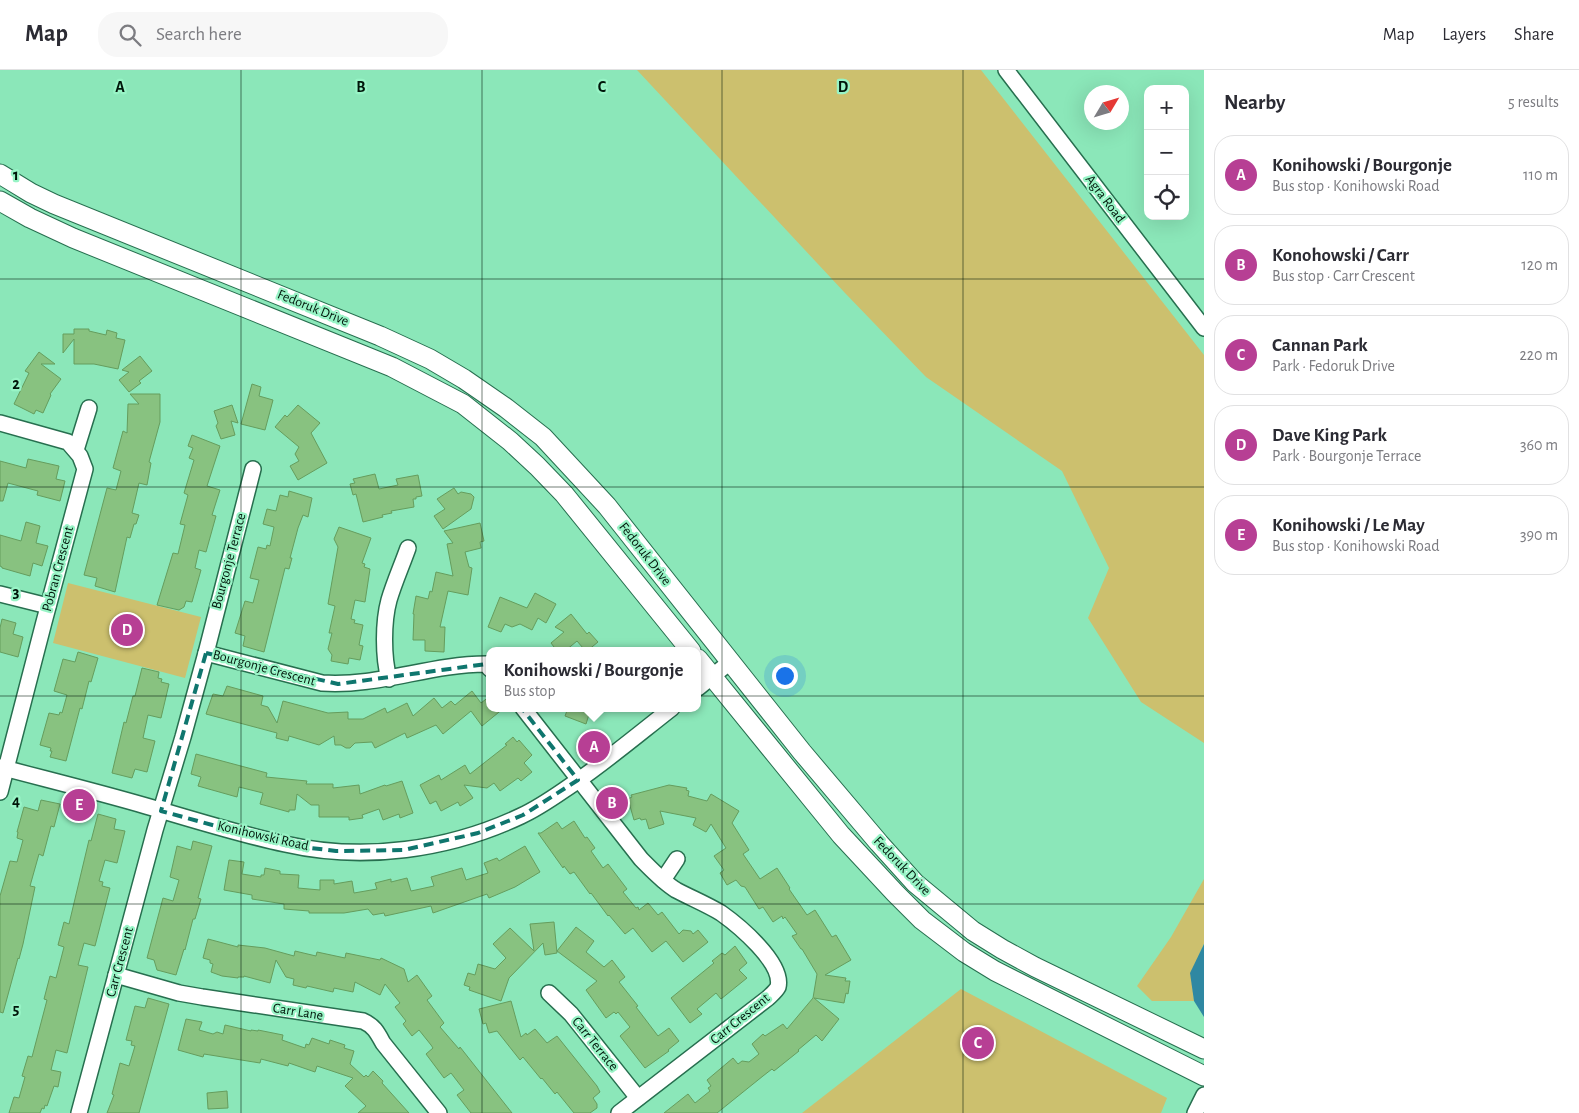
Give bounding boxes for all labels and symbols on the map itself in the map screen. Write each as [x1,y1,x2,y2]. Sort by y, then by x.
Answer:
text: A [115,79,125,95]
text: B [356,79,366,95]
text: C [598,79,607,95]
text: D [838,79,849,95]
north arrow [1084,85,1129,130]
text: 1 [13,167,19,183]
street label: Agra Road [1083,172,1127,226]
street label: Fedoruk Drive [275,287,351,329]
text: 2 [12,376,20,392]
street label: Bourgonje Terrace [209,512,249,610]
street label: Fedoruk Drive [616,520,674,588]
street label: Pobran Crescent [40,524,76,613]
text: 3 [13,584,20,600]
pin: D [111,611,143,649]
street label: Bourgonje Crescent [211,648,317,689]
your location [772,663,798,689]
pin: A [578,728,610,766]
pin: B [596,784,628,822]
pin: E [63,786,95,824]
text: 4 [12,793,20,809]
street label: Konihowski Road [216,819,310,853]
street label: Fedoruk Drive [871,834,933,898]
street label: Carr Crescent [104,925,136,998]
street label: Carr Crescent [708,991,773,1047]
text: 5 [13,1001,20,1017]
street label: Carr Lane [272,1001,324,1023]
street label: Carr Terrace [569,1015,621,1073]
pin: C [962,1024,994,1062]

